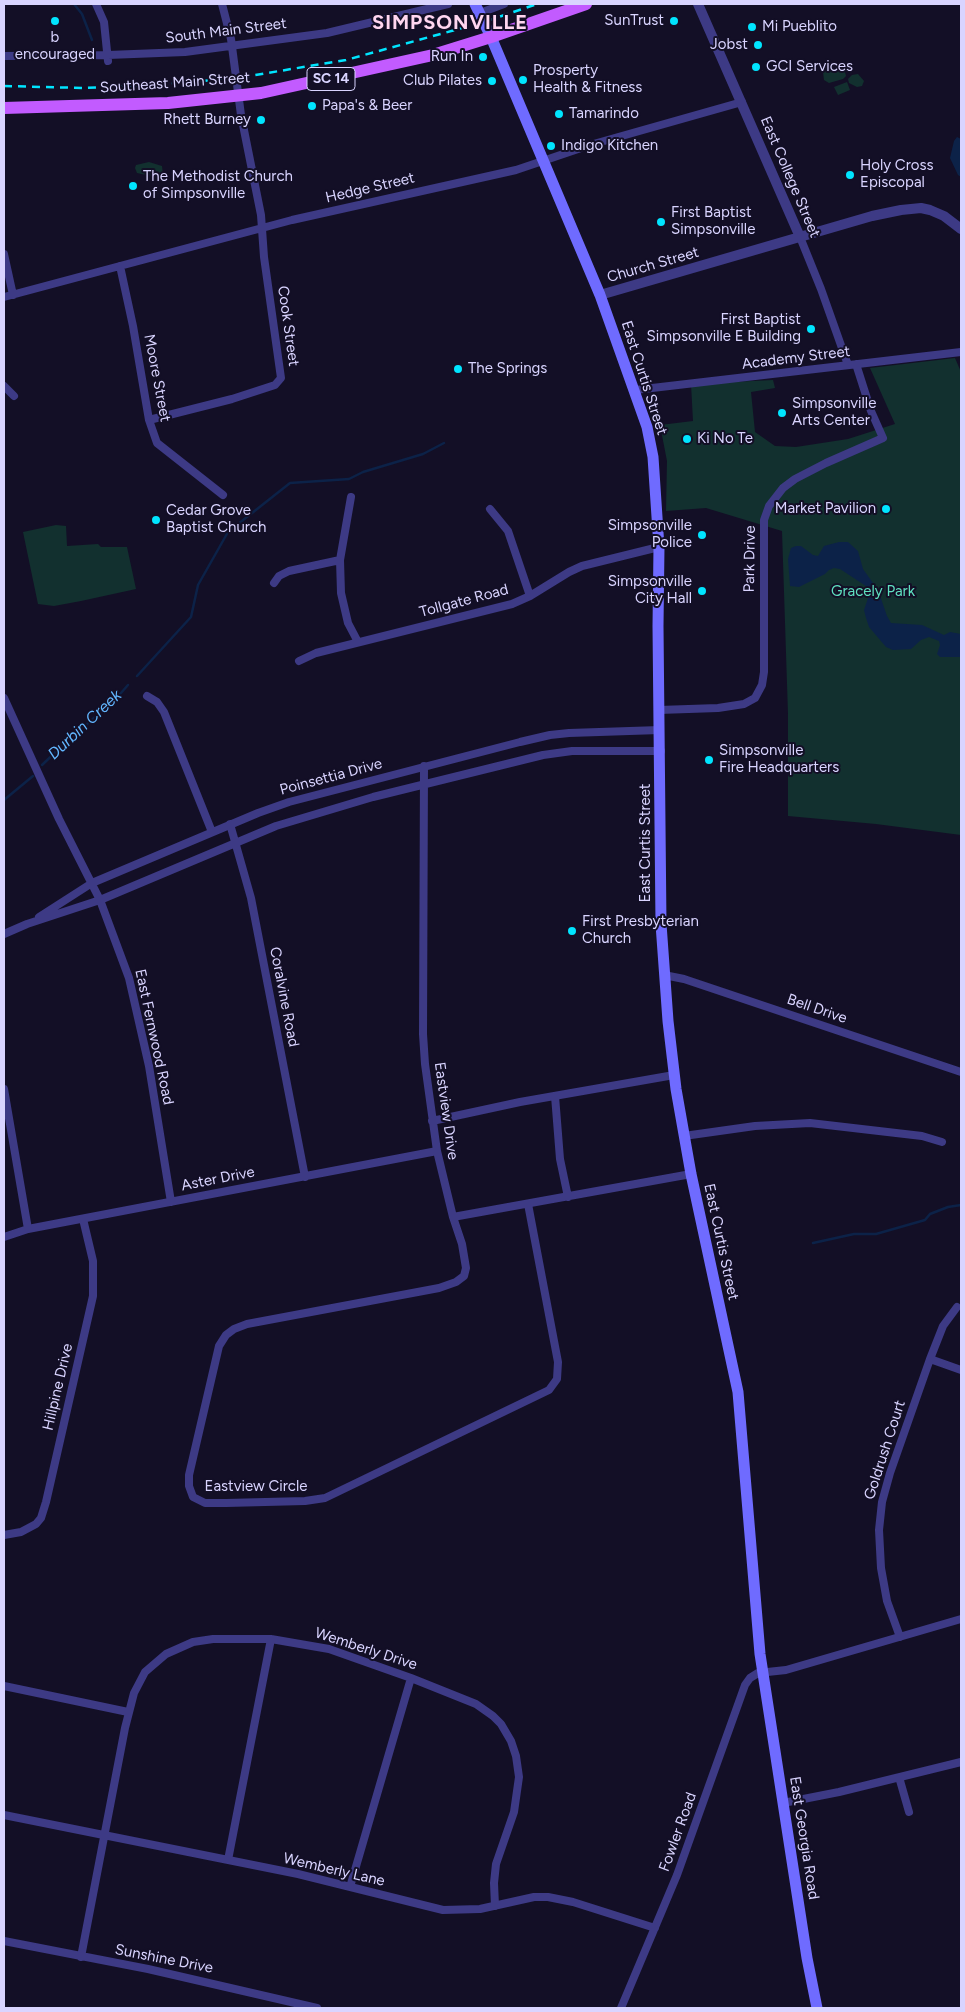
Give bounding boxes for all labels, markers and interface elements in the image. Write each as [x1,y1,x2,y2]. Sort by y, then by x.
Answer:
district label: SIMPSONVILLE [371,11,529,35]
place label: SunTrust [604,12,664,30]
marker: b encouraged [49,15,61,27]
street label: South Main Street [164,15,288,47]
marker: SunTrust [668,15,680,27]
place label: Mi Pueblito [762,18,837,36]
marker: Mi Pueblito [746,21,758,33]
place label: b encouraged [15,29,95,64]
place label: Jobst [710,36,748,54]
marker: Jobst [752,39,764,51]
place label: Run In [431,48,473,66]
marker: Run In [477,51,489,63]
place label: GCI Services [766,58,853,76]
marker: GCI Services [750,61,762,73]
place label: Prosperty Health & Fitness [533,62,642,97]
road number: SC 14 [307,68,355,90]
street label: Southeast Main Street [99,69,251,97]
place label: Club Pilates [403,72,482,90]
marker: Prosperty Health & Fitness [517,74,529,86]
marker: Club Pilates [486,75,498,87]
place label: Papa's & Beer [322,97,412,115]
marker: Papa's & Beer [306,100,318,112]
place label: Tamarindo [569,105,639,123]
marker: Tamarindo [553,108,565,120]
place label: Rhett Burney [163,111,251,129]
marker: Rhett Burney [255,114,267,126]
street label: East College Street [756,114,824,240]
place label: Indigo Kitchen [561,137,658,155]
marker: Indigo Kitchen [545,140,557,152]
place label: Holy Cross Episcopal [860,157,933,192]
place label: The Methodist Church of Simpsonville [143,168,293,203]
street label: Hedge Street [324,169,416,207]
marker: Holy Cross Episcopal [844,169,856,181]
marker: The Methodist Church of Simpsonville [127,180,139,192]
place label: First Baptist Simpsonville [671,204,755,239]
marker: First Baptist Simpsonville [655,216,667,228]
street label: Church Street [605,243,701,287]
street label: Cook Street [273,285,303,367]
place label: First Baptist Simpsonville E Building [647,311,801,346]
street label: East Curtis Street [617,319,671,437]
marker: First Baptist Simpsonville E Building [805,323,817,335]
street label: Moore Street [140,333,174,423]
street label: Academy Street [741,342,851,374]
place label: The Springs [468,360,547,378]
marker: The Springs [452,363,464,375]
place label: Simpsonville Arts Center [792,395,876,430]
marker: Simpsonville Arts Center [776,407,788,419]
place label: Ki No Te [697,430,753,448]
marker: Ki No Te [681,433,693,445]
place label: Market Pavilion [775,500,876,518]
place label: Cedar Grove Baptist Church [166,502,266,537]
marker: Market Pavilion [880,503,892,515]
marker: Cedar Grove Baptist Church [150,514,162,526]
place label: Simpsonville Police [608,517,692,552]
street label: Park Drive [740,525,760,593]
marker: Simpsonville Police [696,529,708,541]
place label: Simpsonville City Hall [608,573,692,608]
street label: Tollgate Road [418,581,510,621]
park label: Gracely Park [831,583,915,601]
marker: Simpsonville City Hall [696,585,708,597]
water label: Durbin Creek [44,686,126,764]
place label: Simpsonville Fire Headquarters [719,742,839,777]
marker: Simpsonville Fire Headquarters [703,754,715,766]
street label: Poinsettia Drive [278,755,384,799]
street label: East Curtis Street [637,784,655,902]
place label: First Presbyterian Church [582,913,699,948]
marker: First Presbyterian Church [566,925,578,937]
street label: Coralvine Road [265,945,303,1049]
street label: East Fernwood Road [131,967,177,1107]
street label: Bell Drive [785,990,849,1028]
street label: Eastview Drive [430,1061,462,1161]
street label: Aster Drive [180,1163,256,1195]
street label: East Curtis Street [700,1182,742,1302]
street label: Hillpine Drive [39,1342,77,1432]
street label: Goldrush Court [860,1398,910,1502]
street label: Eastview Circle [205,1478,307,1496]
street label: Wemberly Drive [313,1624,419,1674]
street label: East Georgia Road [785,1775,823,1901]
street label: Fowler Road [655,1790,701,1874]
street label: Wemberly Lane [281,1850,387,1890]
street label: Sunshine Drive [113,1941,215,1977]

